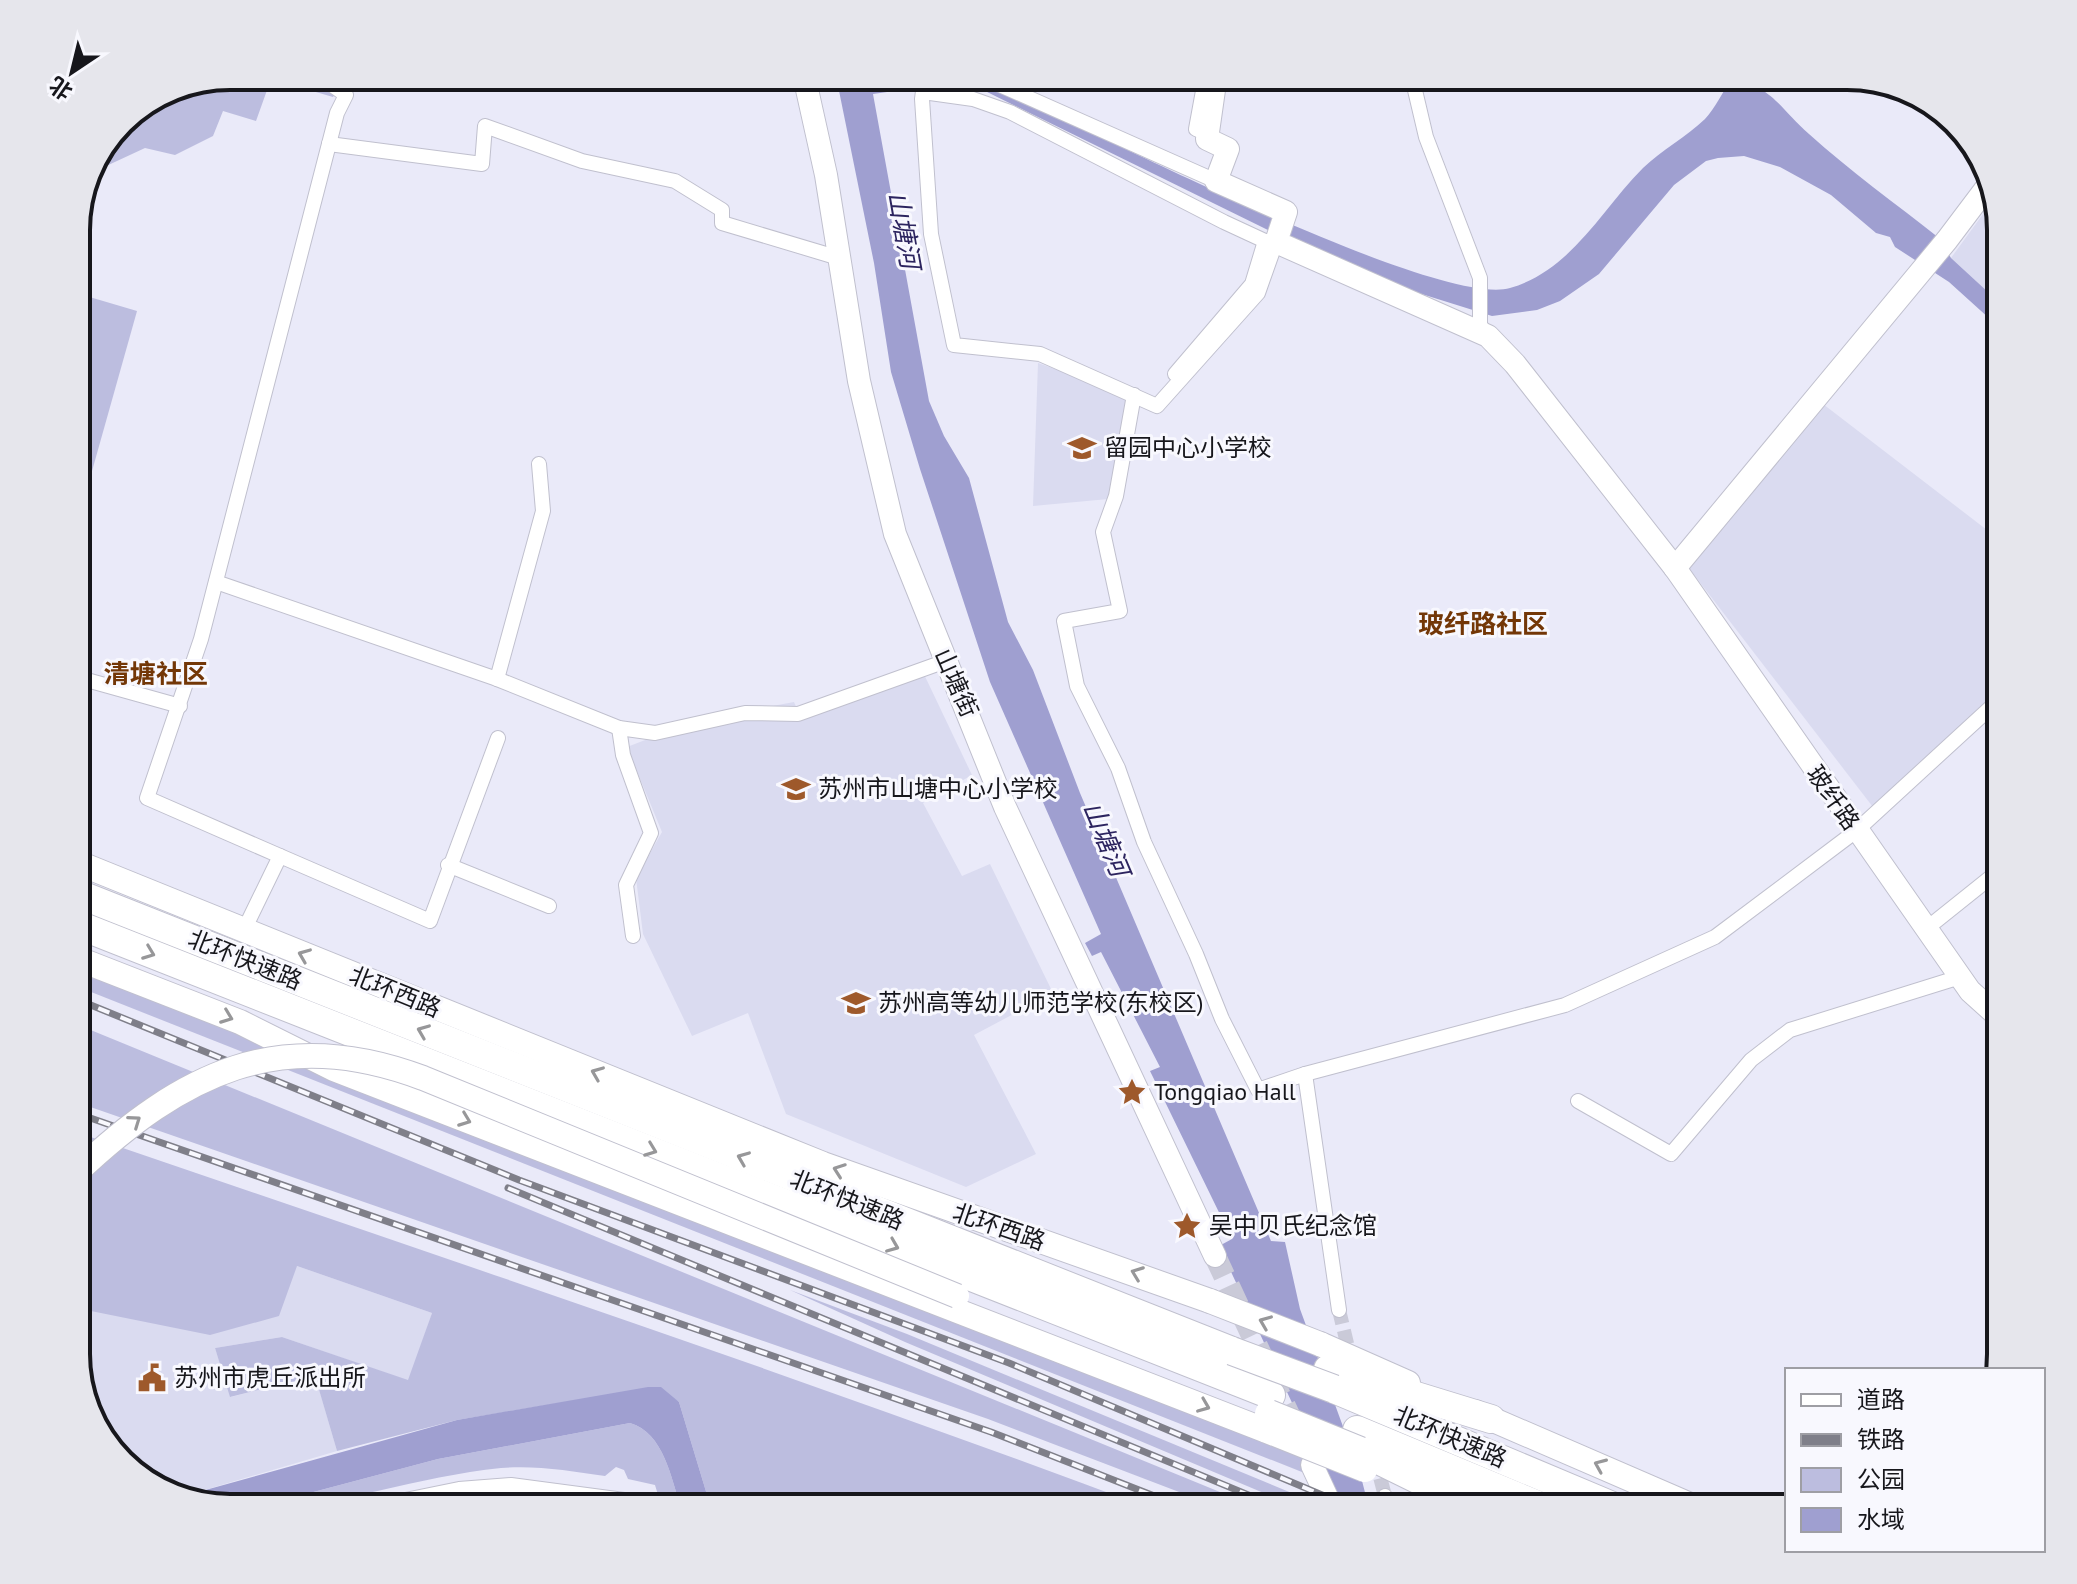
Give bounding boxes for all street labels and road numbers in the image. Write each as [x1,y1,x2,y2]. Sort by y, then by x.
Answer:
street label: 山塘街 [928,644,985,722]
street label: 玻纤路 [1800,759,1867,836]
street label: 北环快速路 [184,923,307,996]
street label: 北环西路 [345,959,445,1024]
street label: 北环快速路 [786,1163,909,1236]
street label: 北环西路 [949,1196,1050,1257]
street label: 北环快速路 [1389,1399,1511,1474]

